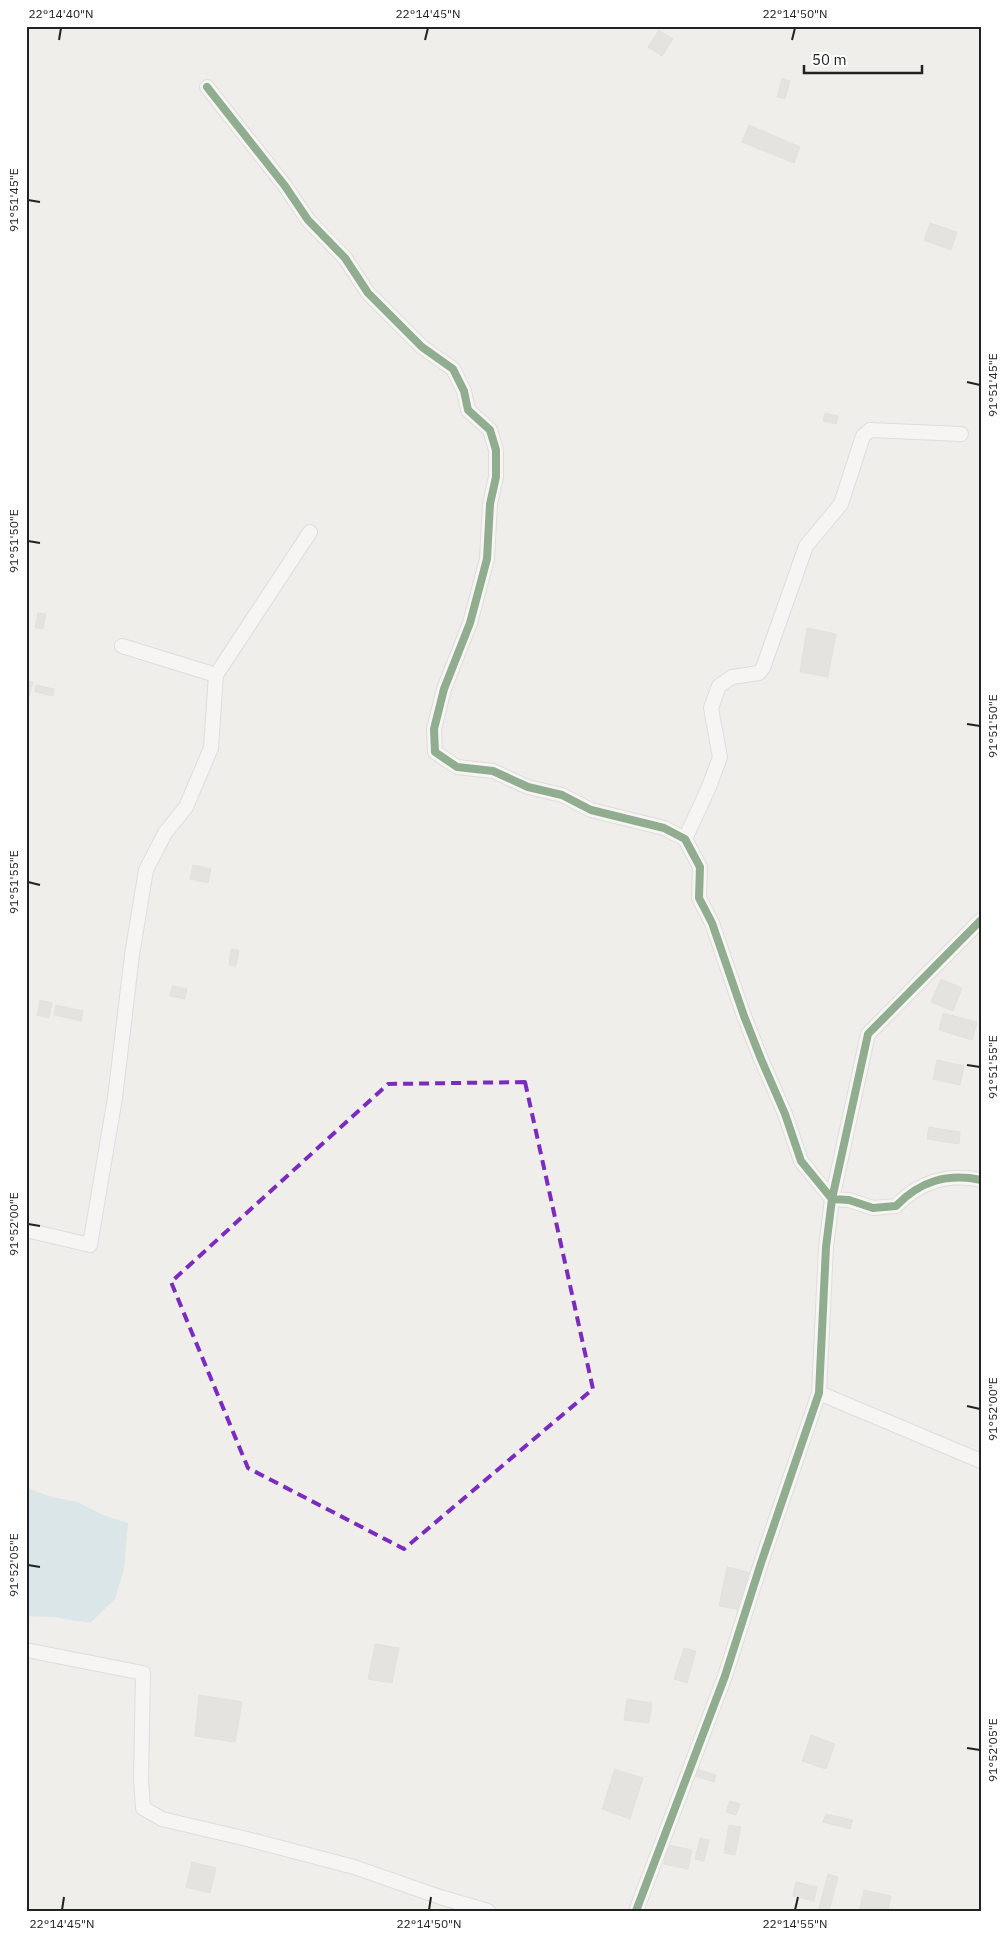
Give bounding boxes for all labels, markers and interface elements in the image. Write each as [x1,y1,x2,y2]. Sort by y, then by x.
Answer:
text: 22°14'40"N [28,6,94,21]
text: 22°14'45"N [395,6,461,21]
text: 22°14'50"N [762,6,828,21]
scale bar [804,42,922,74]
text: 50 m [812,50,847,69]
text: 91°51'45"E [6,168,21,232]
text: 91°51'45"E [985,353,1000,417]
text: 91°51'50"E [6,509,21,573]
text: 91°51'50"E [985,694,1000,758]
text: 91°51'55"E [6,850,21,914]
text: 91°51'55"E [985,1035,1000,1099]
text: 91°52'00"E [6,1192,21,1256]
text: 91°52'00"E [985,1377,1000,1441]
text: 91°52'05"E [6,1533,21,1597]
text: 91°52'05"E [985,1718,1000,1782]
text: 22°14'45"N [29,1916,95,1931]
text: 22°14'50"N [396,1916,462,1931]
text: 22°14'55"N [762,1916,828,1931]

